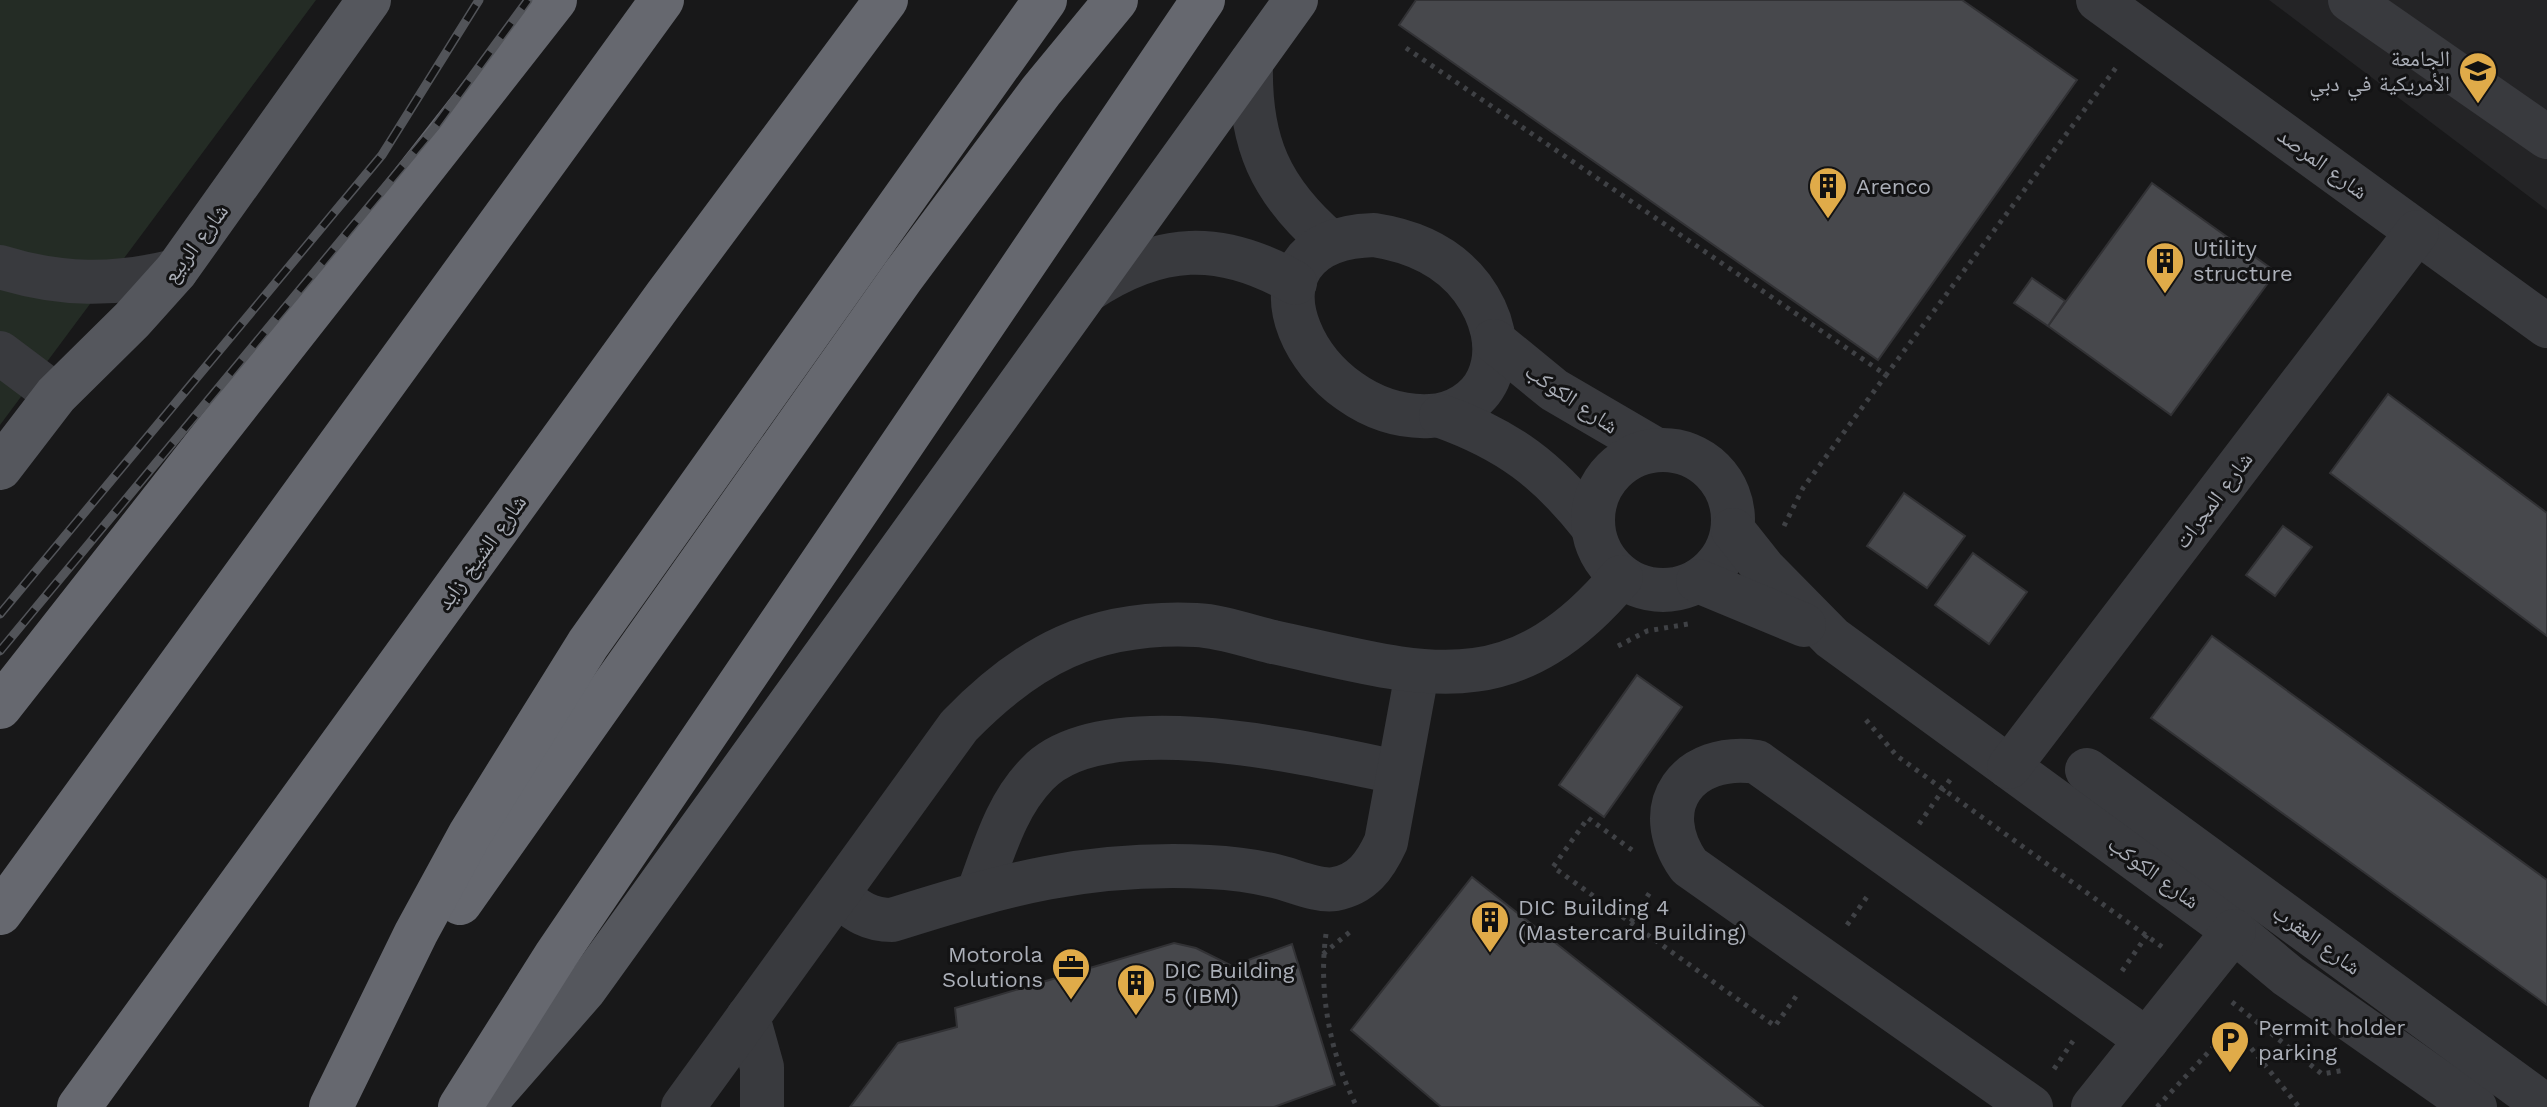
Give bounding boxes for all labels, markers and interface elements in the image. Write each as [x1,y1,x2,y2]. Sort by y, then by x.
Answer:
place label: الجامعة الأمريكية في دبي [2309,46,2450,101]
school or university icon: الجامعة الأمريكية في دبي [2457,50,2499,105]
street label: شارع المرصد [2272,122,2372,205]
building icon: Arenco [1807,165,1849,220]
place label: Arenco [1856,174,1931,199]
street label: شارع الربيع [158,199,234,288]
place label: Utility structure [2193,236,2293,286]
building icon: Utility structure [2144,240,2186,295]
street label: شارع الكوكب [1520,358,1623,439]
street label: شارع المجرات [2169,447,2259,554]
street label: شارع الشيخ زايد [431,490,532,615]
street label: شارع الكوكب [2103,831,2204,915]
place label: DIC Building 4 (Mastercard Building) [1518,895,1747,945]
building icon: DIC Building 4 (Mastercard Building) [1469,899,1511,954]
street label: شارع العقرب [2267,899,2366,981]
place label: Motorola Solutions [942,942,1043,992]
office icon: Motorola Solutions [1050,946,1092,1001]
place label: DIC Building 5 (IBM) [1164,958,1295,1008]
building icon: DIC Building 5 (IBM) [1115,962,1157,1017]
place label: Permit holder parking [2258,1015,2405,1065]
parking icon: Permit holder parking [2209,1019,2251,1074]

